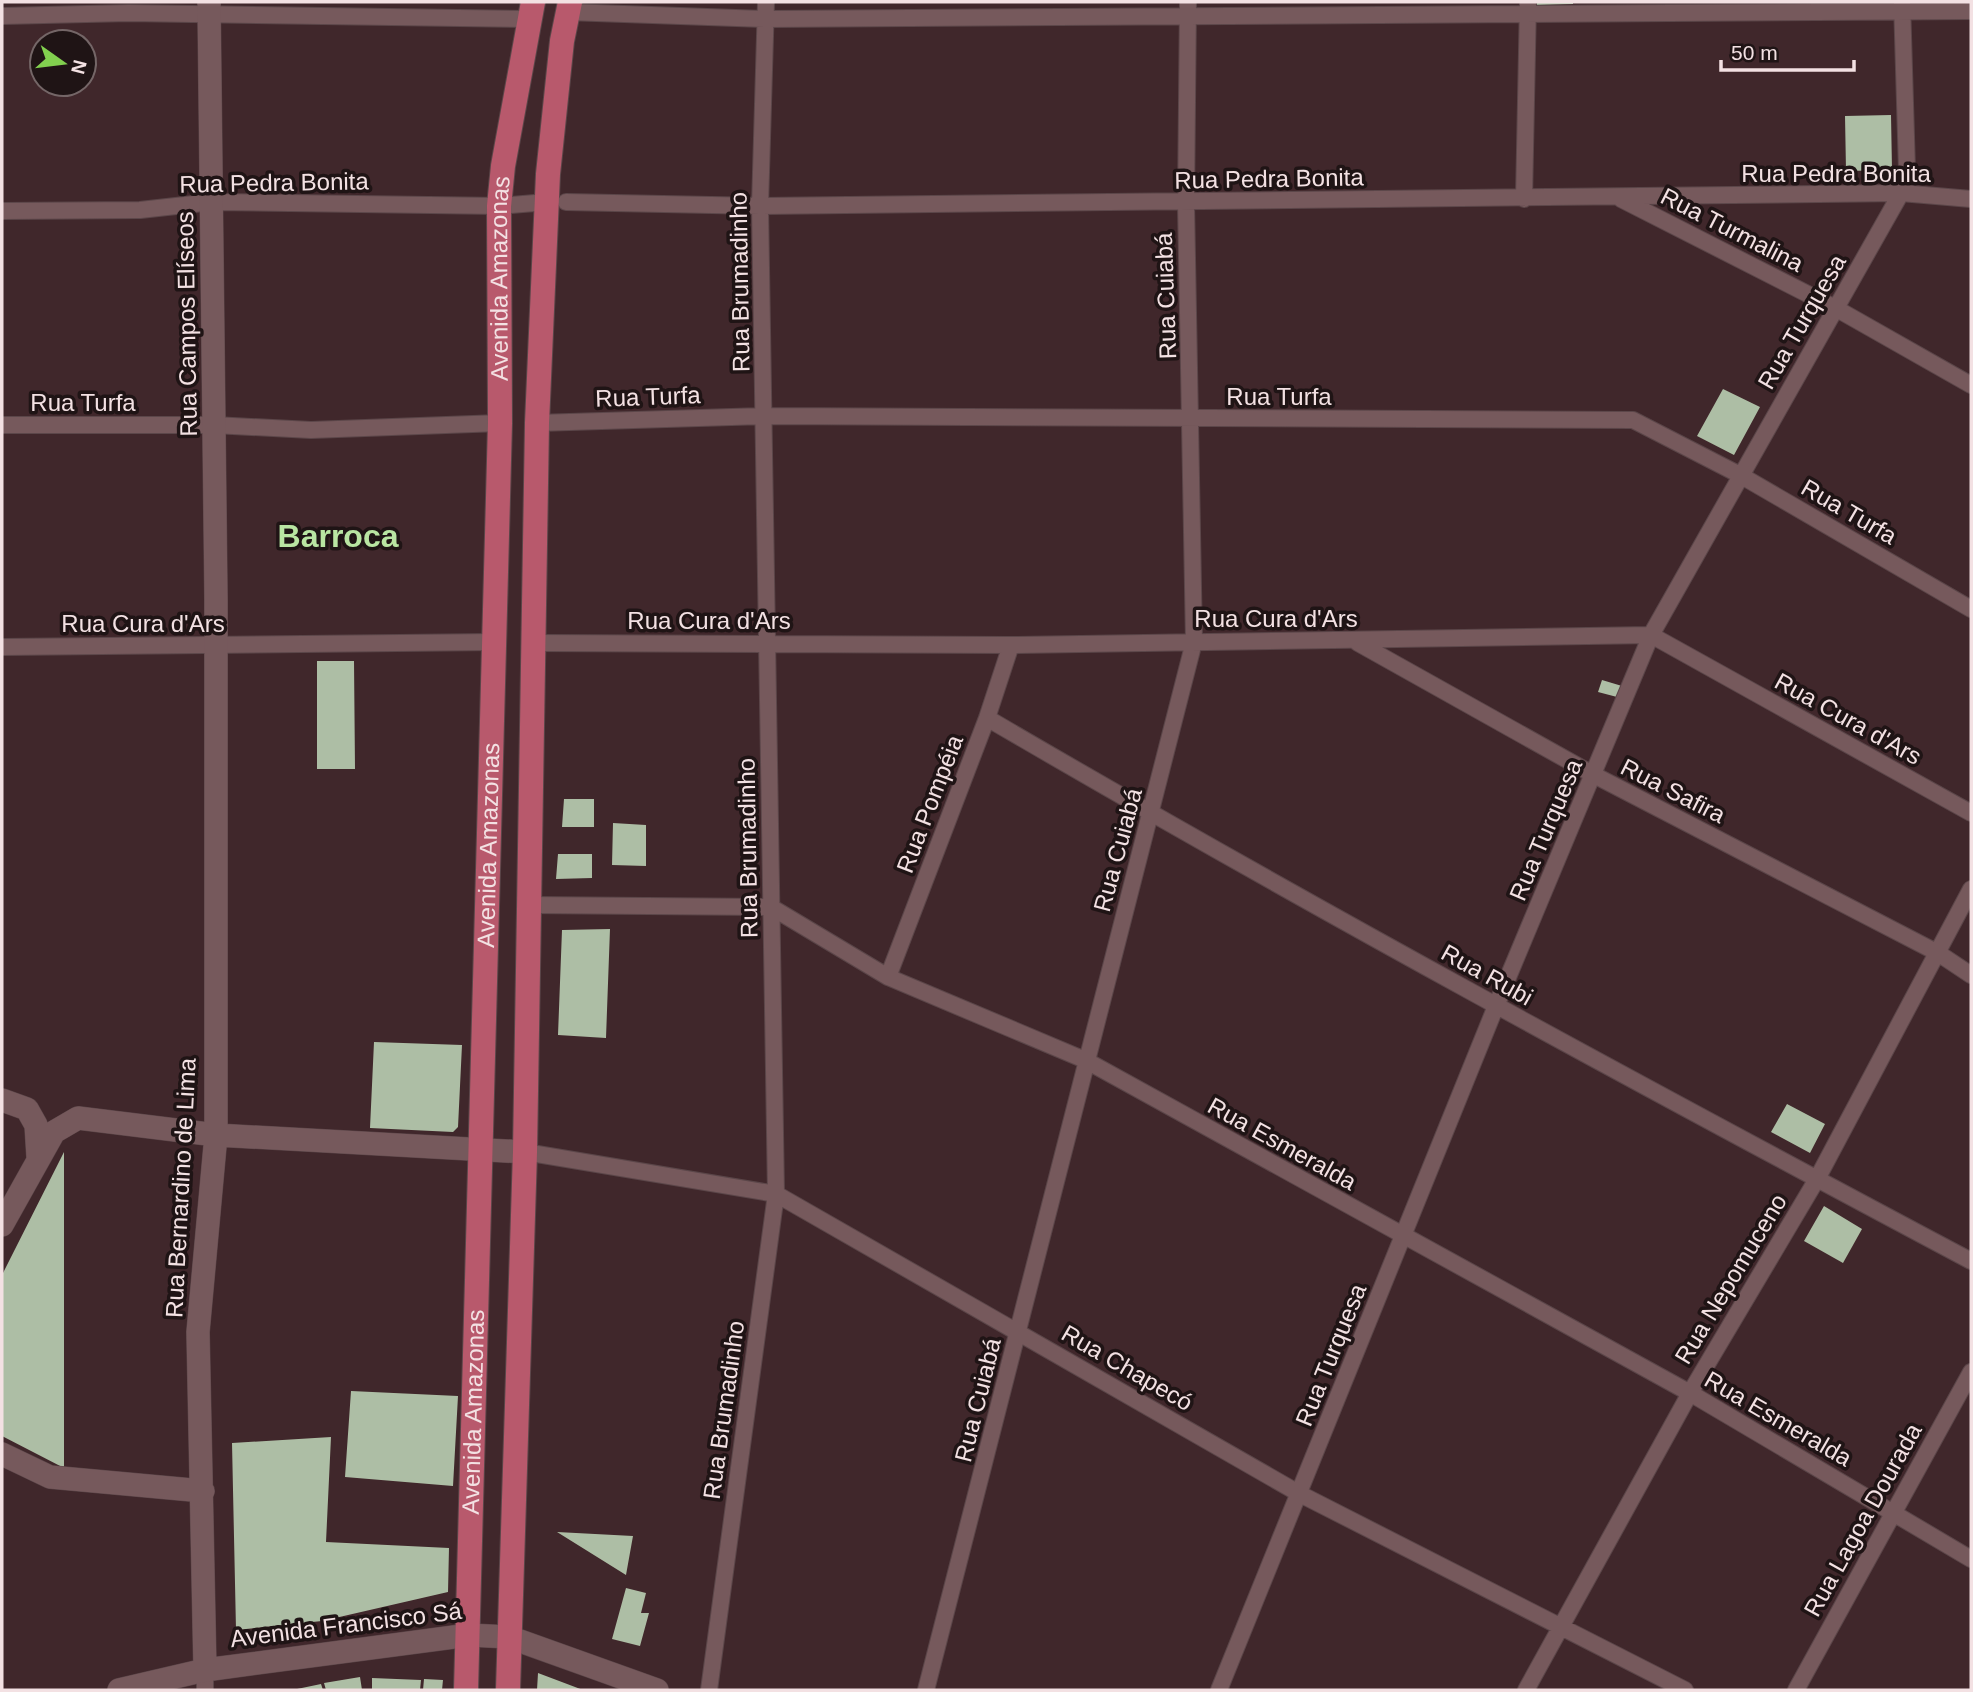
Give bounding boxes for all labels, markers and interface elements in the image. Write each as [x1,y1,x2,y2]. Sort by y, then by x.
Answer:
north arrow [28,28,98,98]
scale bar [1721,28,1854,72]
text: 50 m [1731,41,1778,64]
text: N [67,58,91,76]
street label: Rua Pedra Bonita [1741,160,1931,187]
street label: Rua Pedra Bonita [1174,163,1365,194]
street label: Rua Pedra Bonita [179,167,370,198]
street label: Avenida Amazonas [485,175,515,381]
street label: Rua Turmalina [1657,182,1808,277]
street label: Rua Brumadinho [724,192,755,372]
street label: Rua Campos Elíseos [171,211,202,437]
street label: Rua Cuiabá [1150,232,1181,360]
street label: Rua Turquesa [1752,249,1851,394]
street label: Rua Turfa [595,381,702,412]
street label: Rua Turfa [1226,383,1332,410]
street label: Rua Turfa [30,389,136,416]
street label: Rua Turfa [1797,474,1902,550]
district label: Barroca [278,518,399,554]
street label: Rua Cura d'Ars [1194,605,1358,632]
street label: Rua Cura d'Ars [627,607,791,634]
street label: Rua Cura d'Ars [61,610,225,637]
street label: Rua Cura d'Ars [1770,667,1926,770]
street label: Rua Pompéia [891,730,968,877]
street label: Avenida Amazonas [472,742,504,948]
street label: Rua Safira [1617,753,1730,829]
street label: Rua Turquesa [1504,755,1588,904]
street label: Rua Brumadinho [732,758,763,938]
street label: Rua Cuiabá [1088,785,1147,915]
street label: Rua Rubi [1437,938,1538,1011]
street label: Rua Bernardino de Lima [160,1057,201,1319]
street label: Rua Esmeralda [1203,1092,1362,1196]
street label: Rua Nepomuceno [1669,1189,1792,1369]
street label: Rua Turquesa [1290,1279,1372,1430]
street label: Avenida Amazonas [457,1309,489,1515]
street label: Rua Brumadinho [698,1319,749,1501]
street label: Rua Chapecó [1057,1319,1198,1416]
street label: Rua Cuiabá [949,1334,1006,1465]
street label: Rua Esmeralda [1700,1366,1857,1472]
street label: Rua Lagoa Dourada [1798,1418,1927,1621]
street label: Avenida Francisco Sá [229,1597,464,1652]

